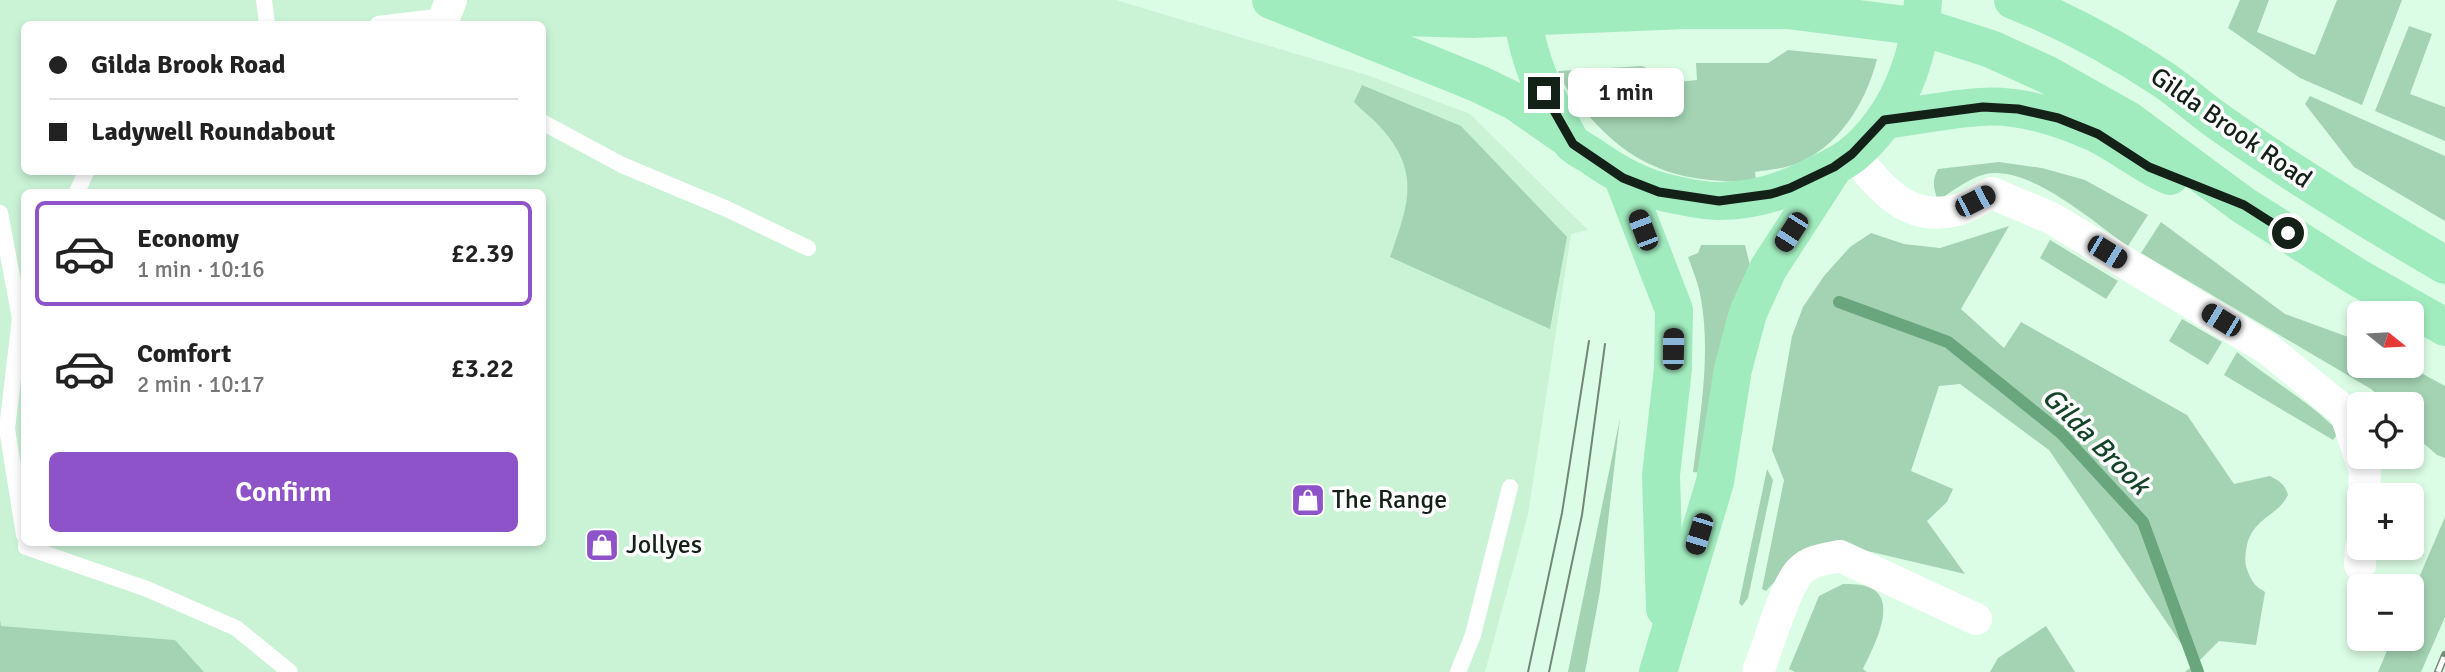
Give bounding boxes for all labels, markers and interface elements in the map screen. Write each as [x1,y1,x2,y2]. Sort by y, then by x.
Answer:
text: Gilda Brook Road [91,49,285,81]
street label: Gilda Brook Road [2144,60,2318,196]
callout: 1 min [1568,68,1684,118]
route end [1528,77,1560,109]
text: 1 min [1598,78,1654,107]
text: Ladywell Roundabout [91,116,335,148]
car [1952,182,1999,220]
car [1626,207,1661,253]
car [1771,209,1812,255]
route start [2272,217,2304,249]
icon: car [53,222,116,285]
text: Economy [137,223,239,255]
car [2084,232,2131,272]
text: £2.39 [451,238,514,270]
text: 1 min · 10:16 [137,255,265,284]
car [2198,300,2245,340]
north arrow [2347,301,2424,378]
map controls [2347,301,2424,651]
car [1663,328,1684,370]
icon: car [53,337,116,400]
text: Comfort [137,338,231,370]
text: £3.22 [451,353,514,385]
text: 2 min · 10:17 [137,370,265,399]
water label: Gilda Brook [2035,380,2159,504]
button: locate [2347,392,2424,469]
button: Confirm [49,452,518,532]
shop icon: The Range [1289,481,1327,519]
button: + [2347,483,2424,560]
place label: The Range [1332,484,1447,516]
car [1683,511,1716,557]
shop icon: Jollyes [583,526,621,564]
place label: Jollyes [626,529,702,561]
button: − [2347,574,2424,651]

